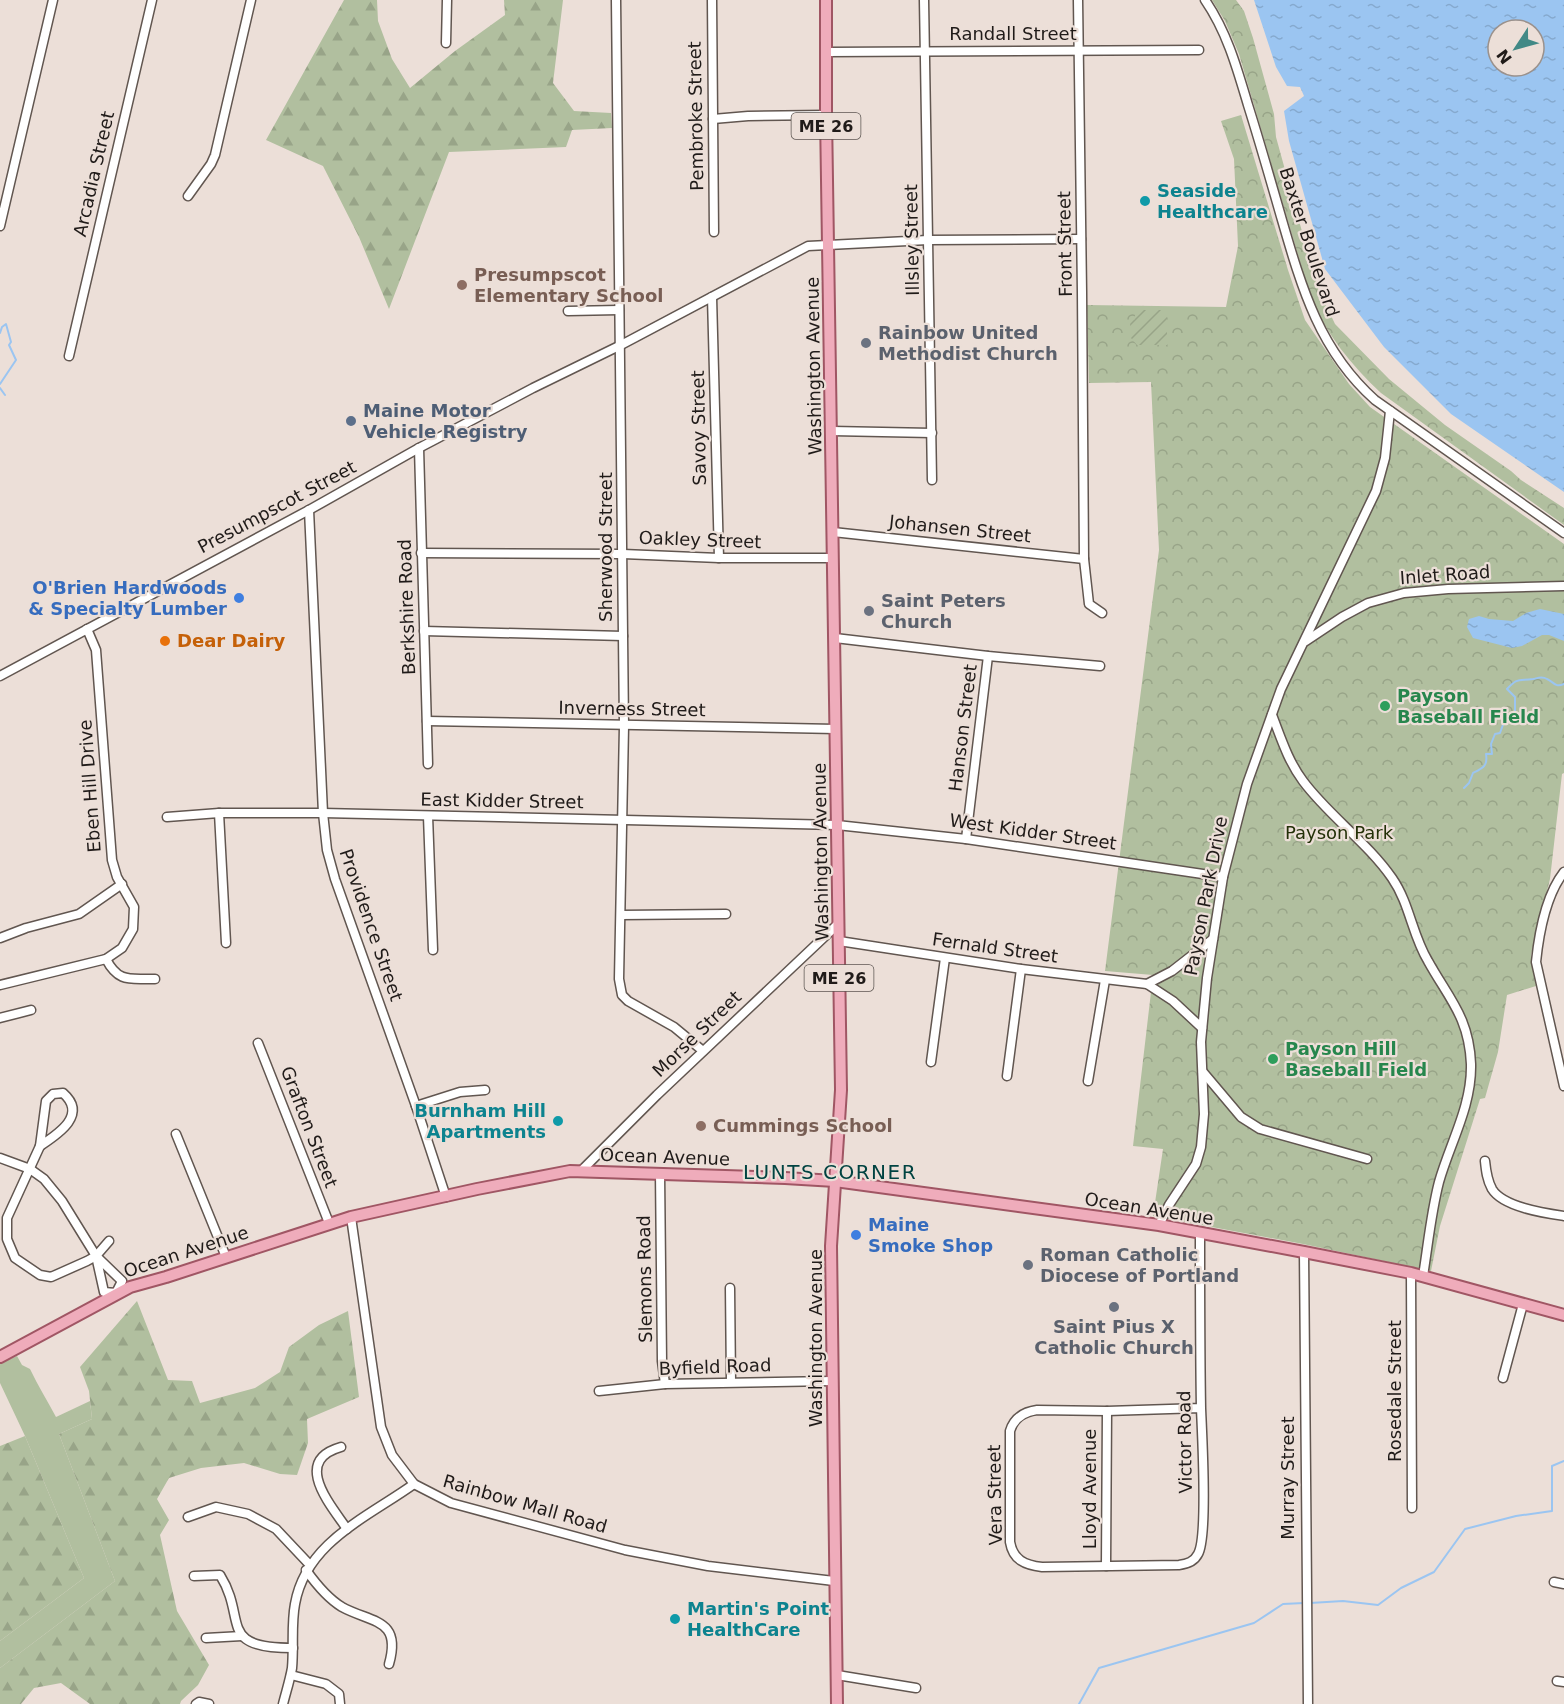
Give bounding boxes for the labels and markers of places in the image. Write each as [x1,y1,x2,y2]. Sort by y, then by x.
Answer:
place label: Seaside Healthcare [1157,180,1268,222]
marker: Seaside Healthcare [1138,194,1152,208]
place label: Presumpscot Elementary School [474,264,663,306]
marker: Presumpscot Elementary School [455,278,469,292]
place label: Rainbow United Methodist Church [878,322,1058,364]
marker: Rainbow United Methodist Church [859,336,873,350]
place label: Maine Motor Vehicle Registry [363,400,528,442]
marker: Maine Motor Vehicle Registry [344,414,358,428]
place label: O'Brien Hardwoods & Specialty Lumber [28,577,227,619]
place label: Saint Peters Church [881,590,1006,632]
marker: O'Brien Hardwoods & Specialty Lumber [232,591,246,605]
marker: Saint Peters Church [862,604,876,618]
place label: Dear Dairy [177,630,286,651]
marker: Dear Dairy [158,634,172,648]
place label: Payson Baseball Field [1397,685,1539,727]
marker: Payson Baseball Field [1378,699,1392,713]
place label: Payson Hill Baseball Field [1285,1038,1427,1080]
marker: Payson Hill Baseball Field [1266,1052,1280,1066]
place label: Burnham Hill Apartments [414,1100,546,1142]
marker: Burnham Hill Apartments [551,1114,565,1128]
place label: Cummings School [713,1115,893,1136]
marker: Cummings School [694,1119,708,1133]
place label: Maine Smoke Shop [868,1214,993,1256]
marker: Maine Smoke Shop [849,1228,863,1242]
place label: Roman Catholic Diocese of Portland [1040,1244,1239,1286]
marker: Roman Catholic Diocese of Portland [1021,1258,1035,1272]
marker: Saint Pius X Catholic Church [1107,1300,1121,1314]
place label: Saint Pius X Catholic Church [1034,1316,1194,1358]
place label: Martin's Point HealthCare [687,1598,830,1640]
marker: Martin's Point HealthCare [668,1612,682,1626]

